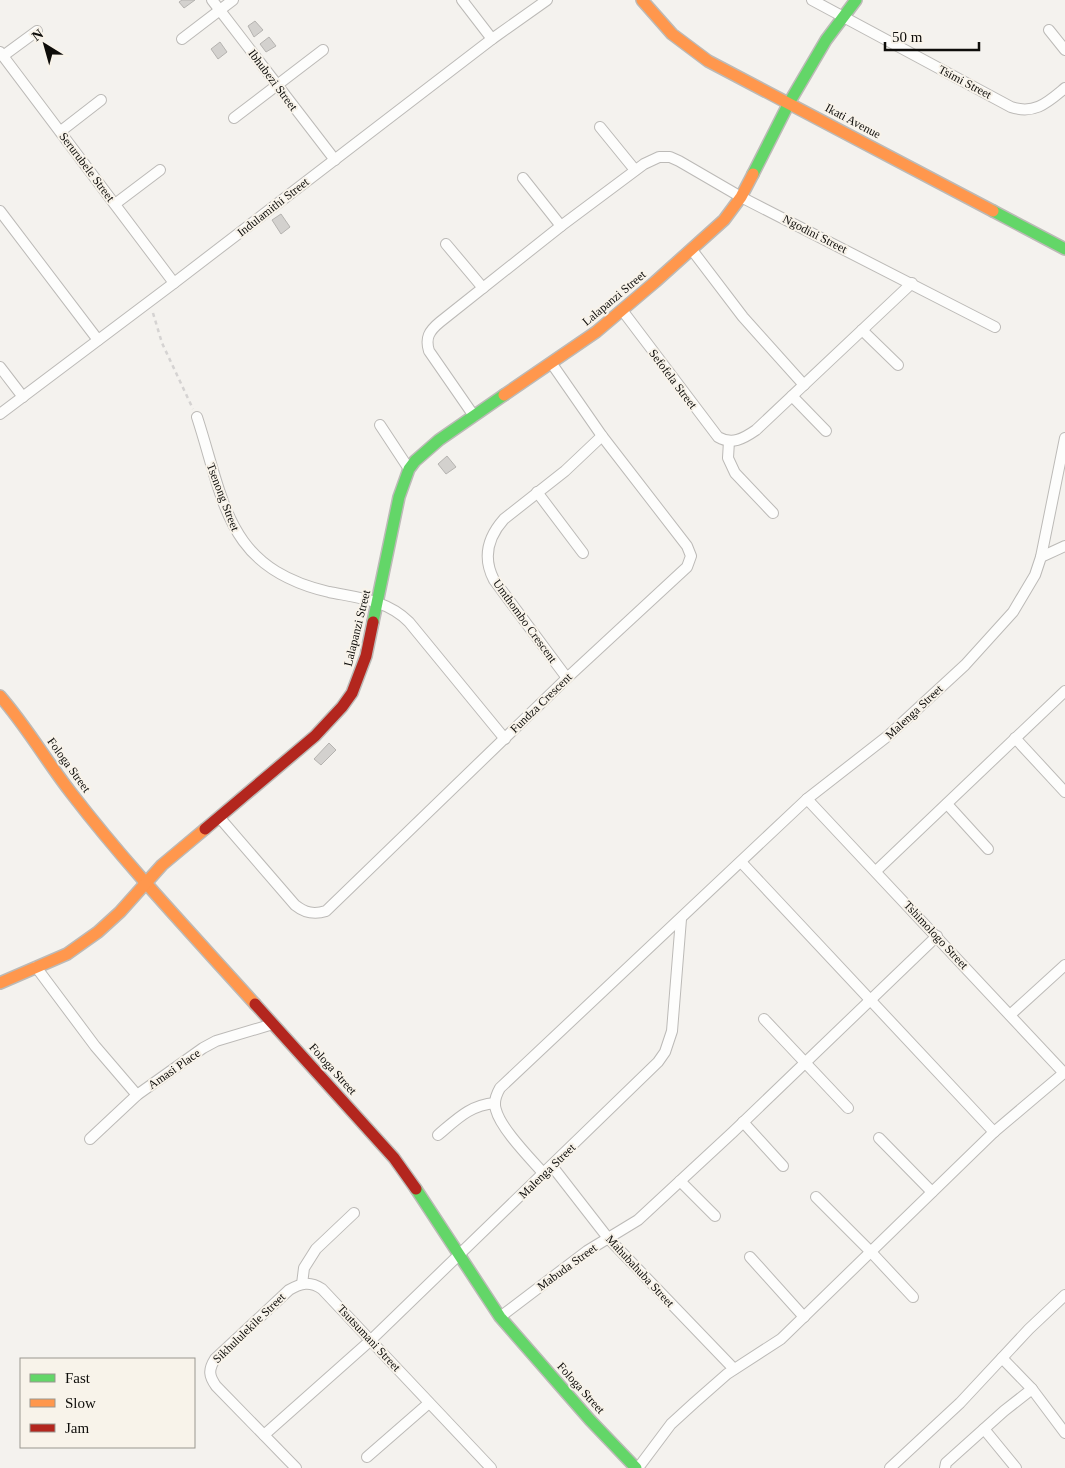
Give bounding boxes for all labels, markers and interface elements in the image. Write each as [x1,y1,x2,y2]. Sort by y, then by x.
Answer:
north arrow [20,20,70,70]
scale bar [885,20,979,52]
text: N [29,26,46,44]
text: 50 m [892,29,923,45]
street label: Ibhubezi Street [245,47,301,114]
street label: Tsimi Street [936,62,995,102]
street label: Ikati Avenue [823,101,883,141]
street label: Serurubele Street [56,130,118,205]
street label: Indulamithi Street [234,174,312,239]
street label: Ngodini Street [780,212,850,257]
street label: Lalapanzi Street [580,267,649,329]
street label: Sefofela Street [646,346,700,412]
street label: Tsenong Street [204,461,243,533]
street label: Umthombo Crescent [490,577,560,666]
street label: Lalapanzi Street [341,588,373,668]
street label: Fundza Crescent [507,670,575,736]
street label: Malenga Street [883,682,946,742]
street label: Fologa Street [44,735,94,796]
street label: Tshimologo Street [901,898,972,972]
street label: Fologa Street [306,1040,360,1098]
street label: Amasi Place [145,1046,203,1092]
street label: Malenga Street [516,1140,579,1201]
street label: Mahubahuba Street [603,1232,678,1311]
street label: Mabuda Street [534,1240,600,1293]
street label: Sikhululekile Street [210,1290,289,1366]
street label: Tsutsumani Street [335,1302,404,1375]
legend [20,1358,195,1448]
street label: Fologa Street [554,1359,608,1417]
text: Fast [65,1370,91,1386]
text: Slow [65,1395,96,1411]
text: Jam [65,1420,89,1436]

